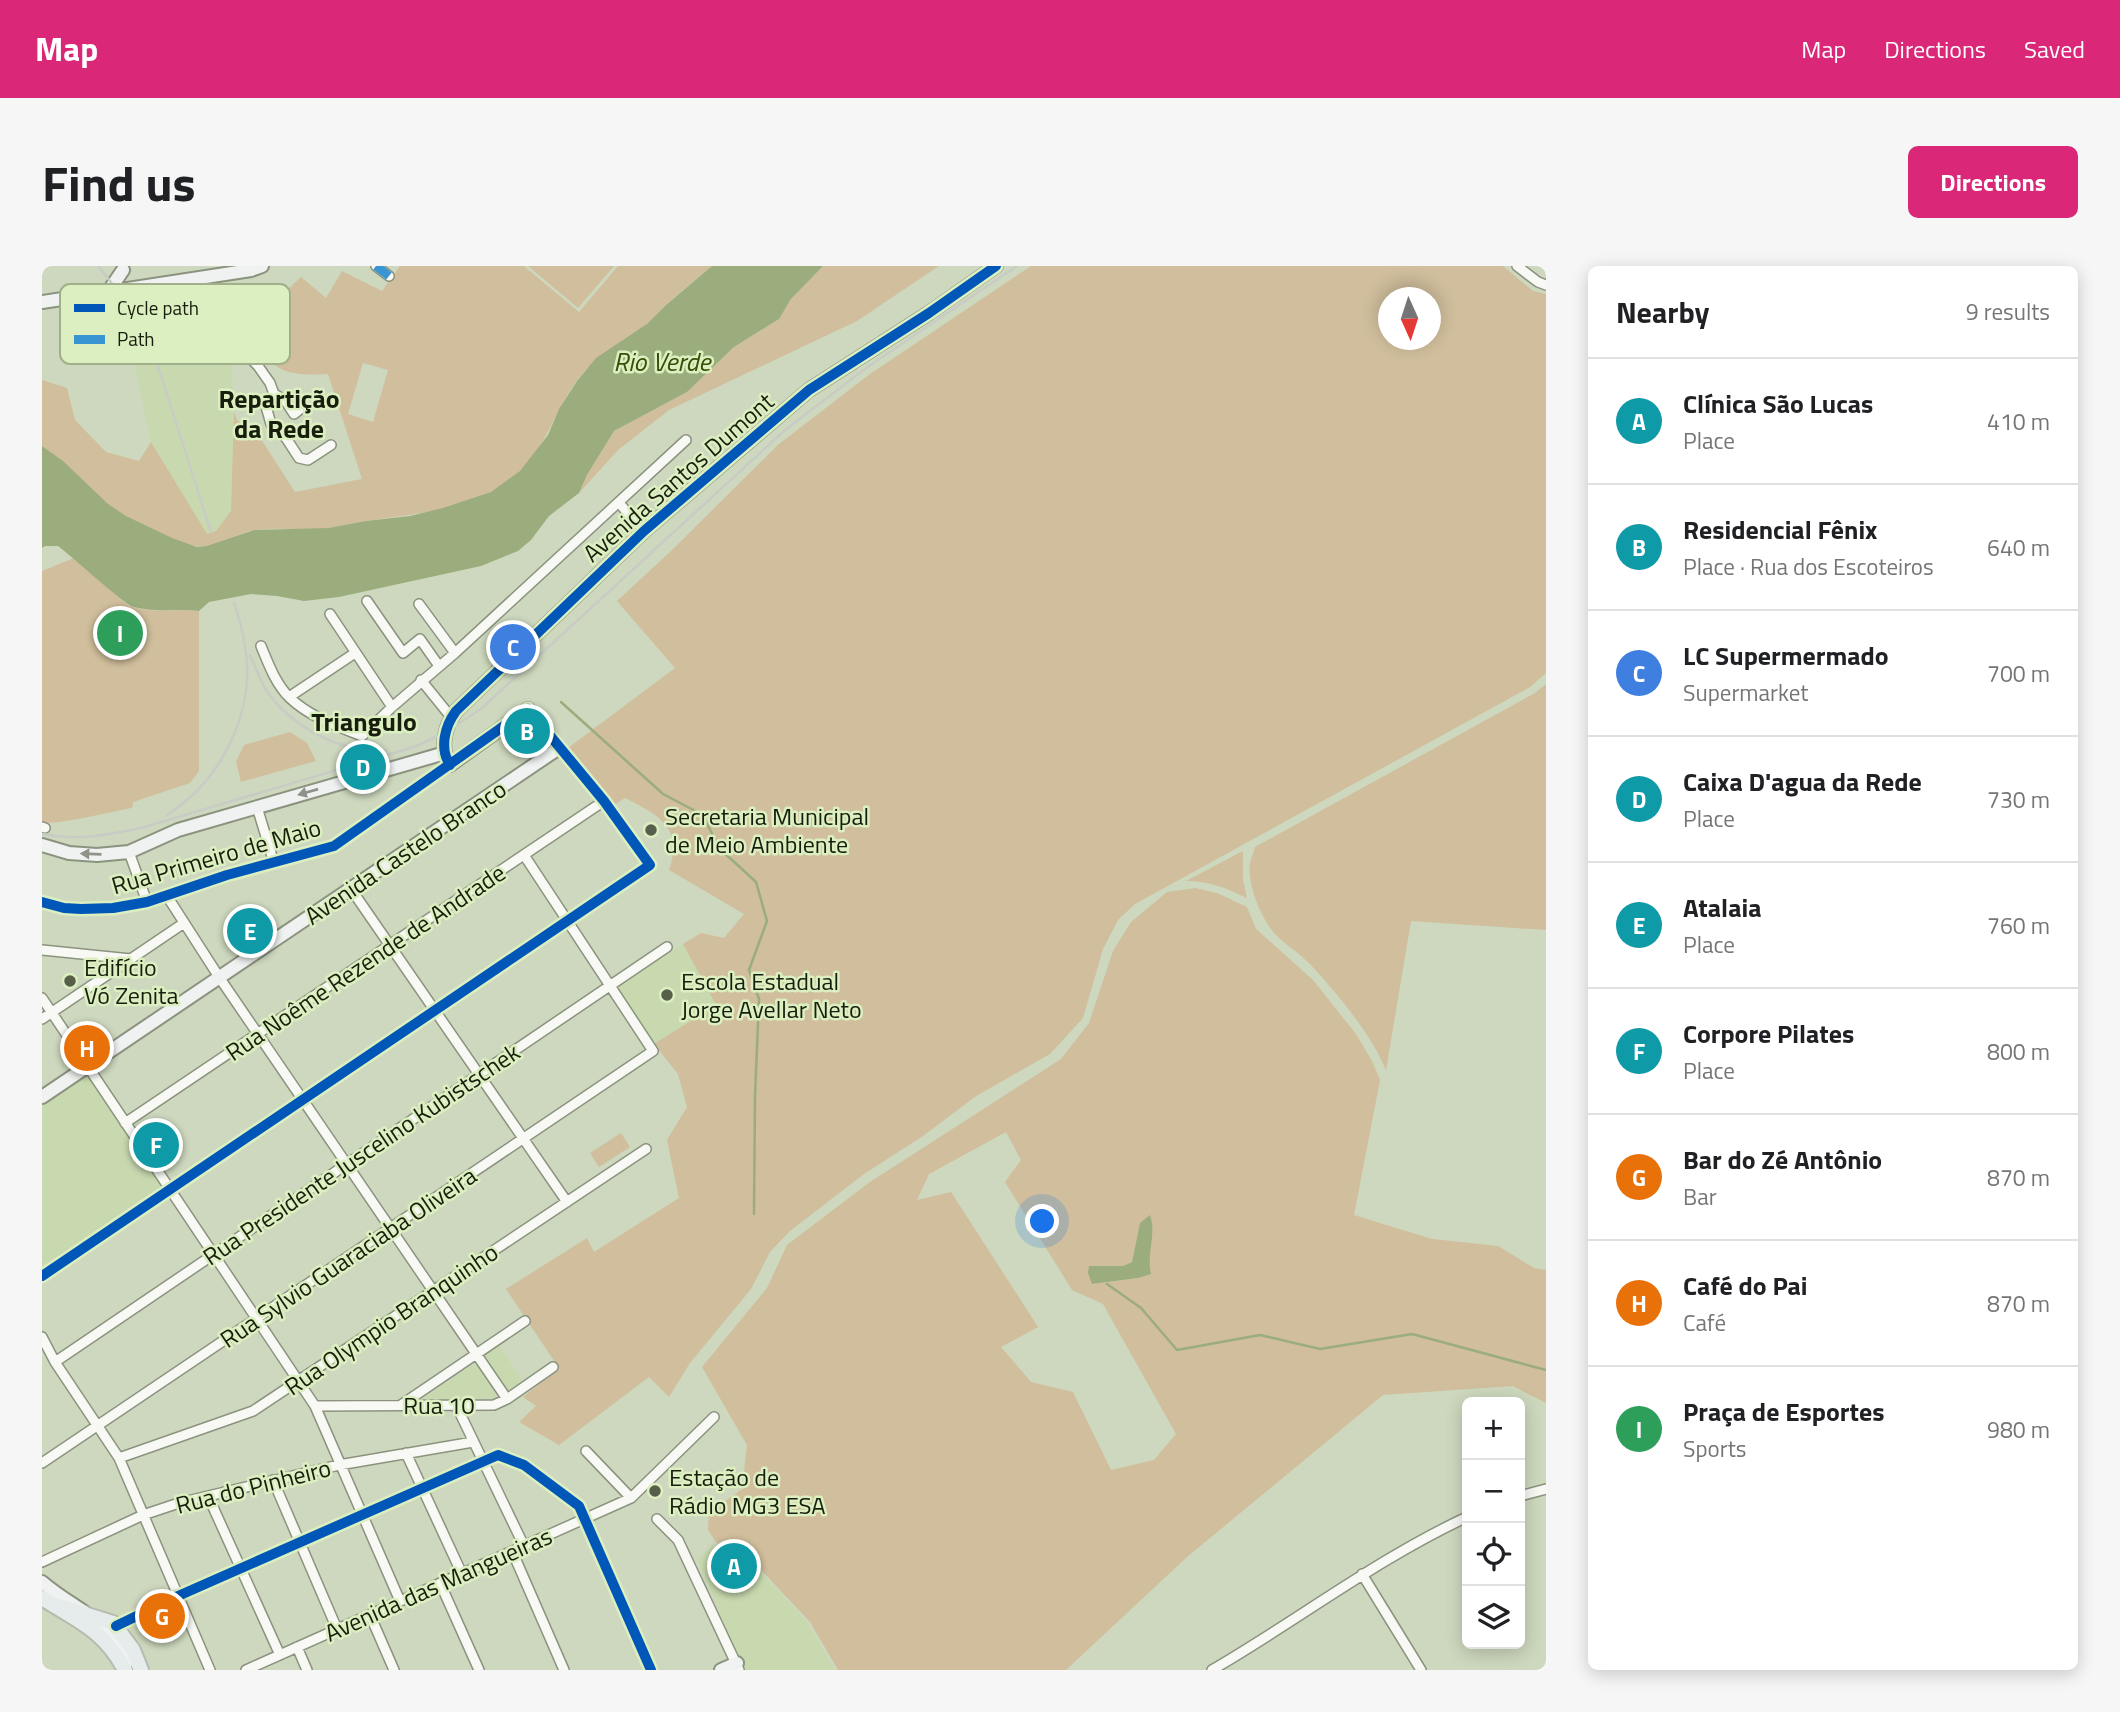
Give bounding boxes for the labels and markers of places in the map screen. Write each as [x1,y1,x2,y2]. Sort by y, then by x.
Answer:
pin: I [97,607,143,659]
pin: C [490,621,536,673]
pin: B [504,705,550,757]
pin: D [340,741,386,793]
place label: Secretaria Municipal de Meio Ambiente [665,798,869,862]
marker: Secretaria Municipal de Meio Ambiente [643,822,659,838]
pin: E [227,905,273,957]
place label: Edifício Vó Zenita [84,949,179,1013]
place label: Escola Estadual Jorge Avellar Neto [681,963,862,1027]
marker: Edifício Vó Zenita [62,973,78,989]
marker: Escola Estadual Jorge Avellar Neto [659,987,675,1003]
pin: H [64,1022,110,1074]
pin: F [133,1119,179,1171]
place label: Estação de Rádio MG3 ESA [669,1459,826,1523]
marker: Estação de Rádio MG3 ESA [647,1483,663,1499]
pin: A [711,1540,757,1592]
pin: G [139,1590,185,1642]

